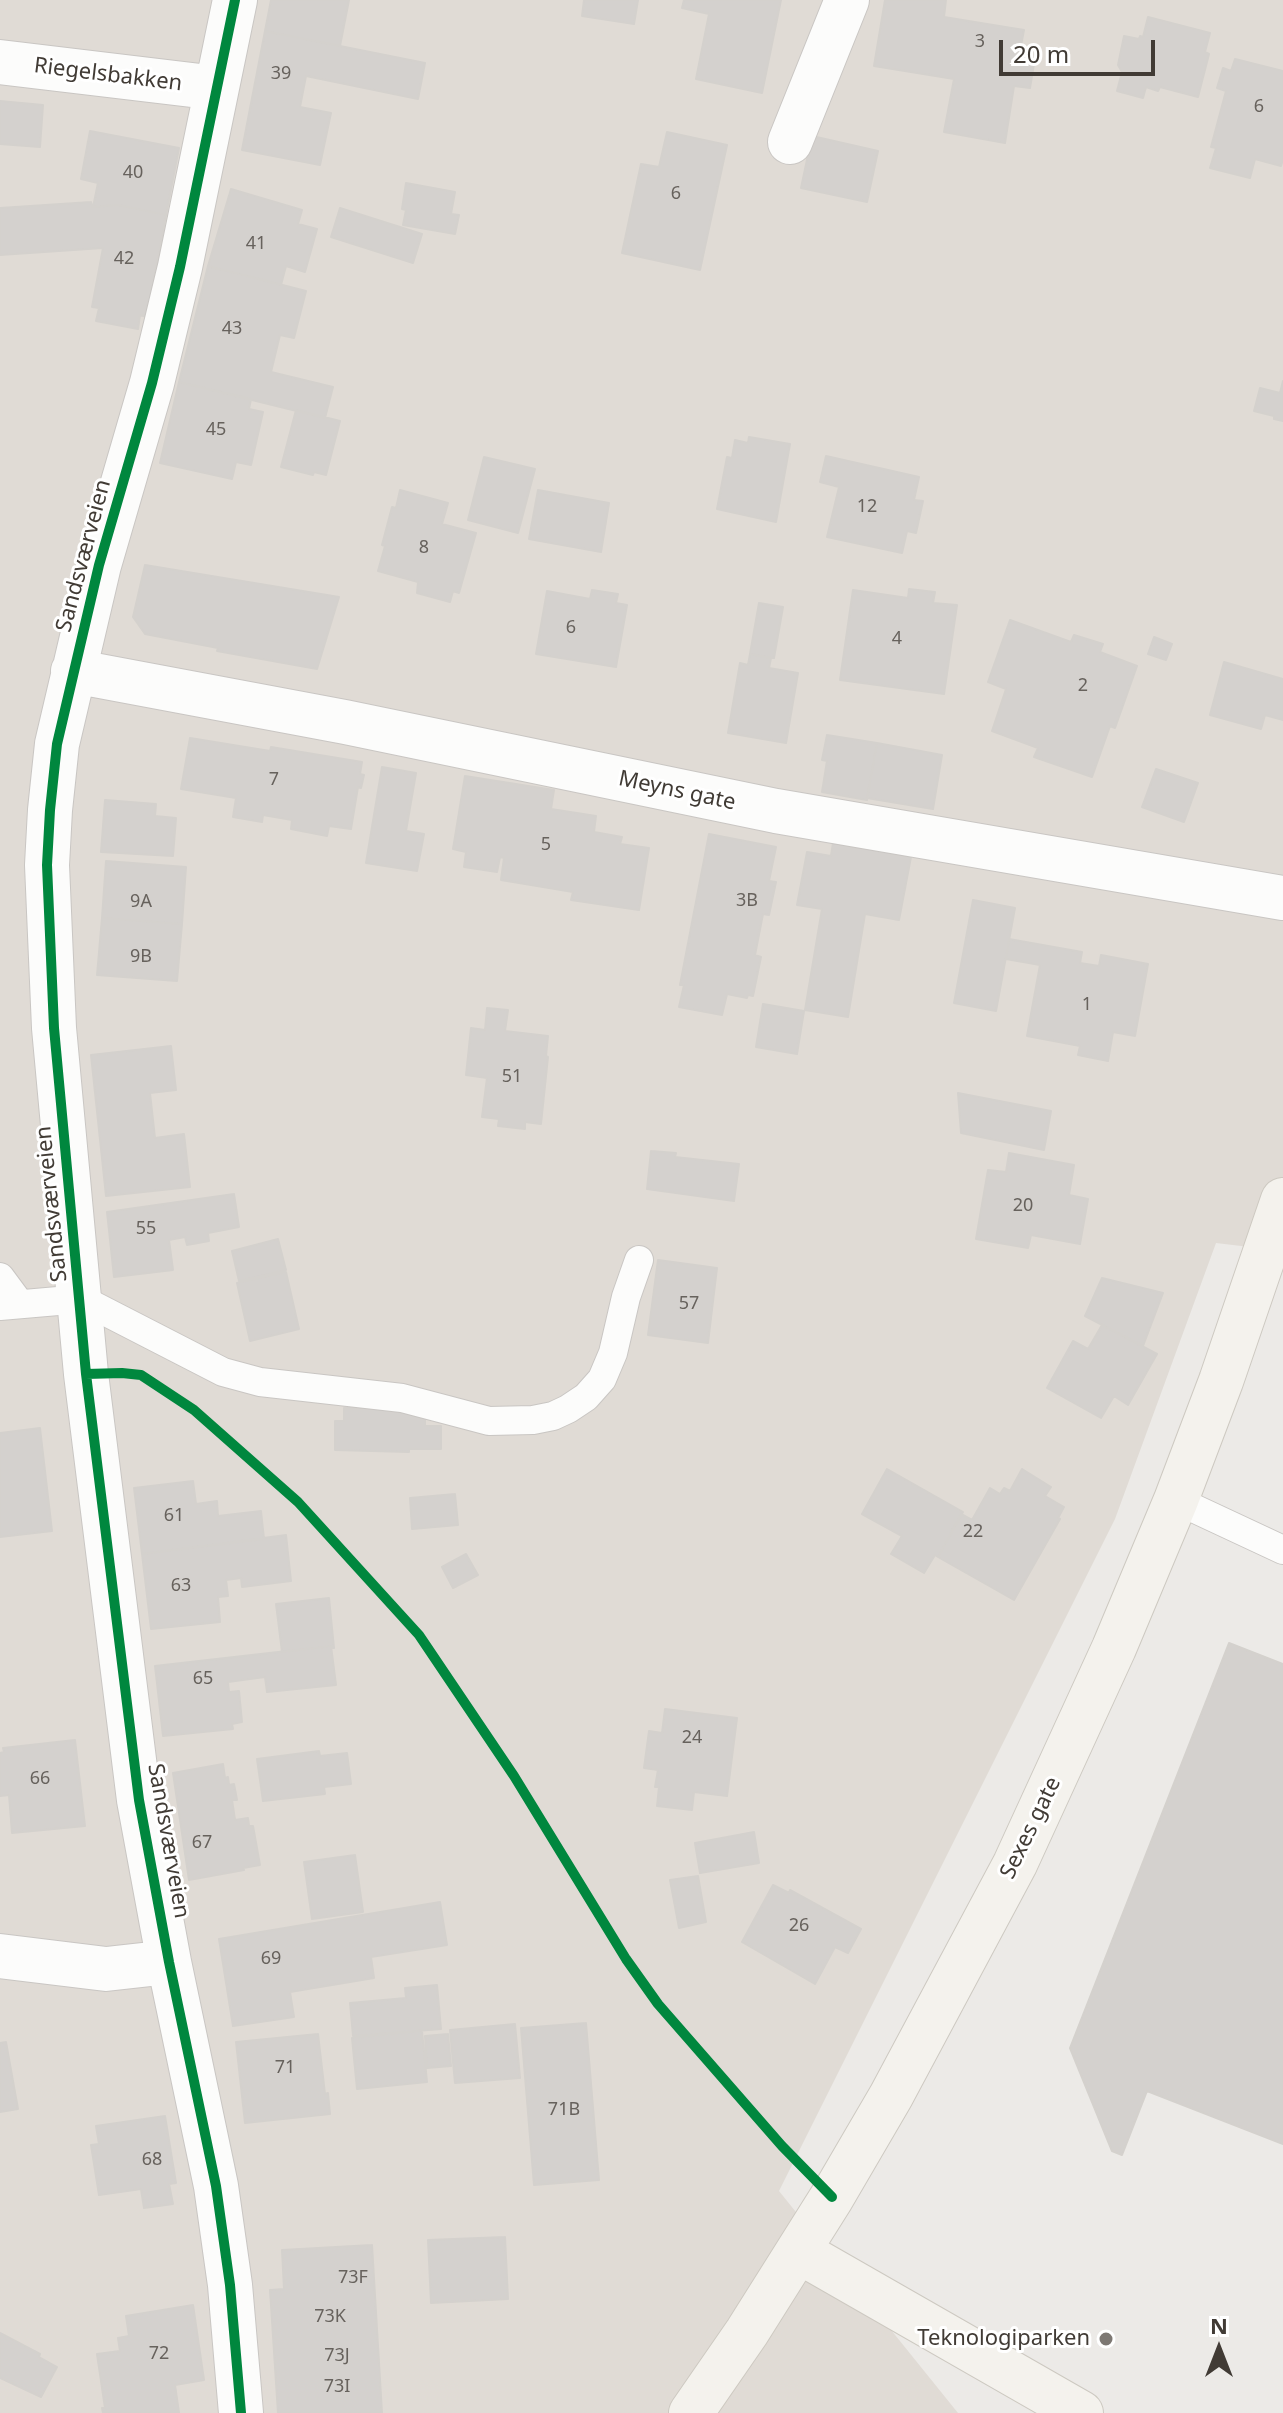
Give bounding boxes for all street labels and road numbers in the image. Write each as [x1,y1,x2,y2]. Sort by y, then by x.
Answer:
street label: Riegelsbakken [32,53,184,97]
street label: Sandsværveien [51,477,117,635]
street label: Meyns gate [616,766,738,816]
street label: Sandsværveien [31,1125,73,1283]
street label: Sandsværveien [141,1762,195,1920]
street label: Sexes gate [995,1773,1067,1883]

